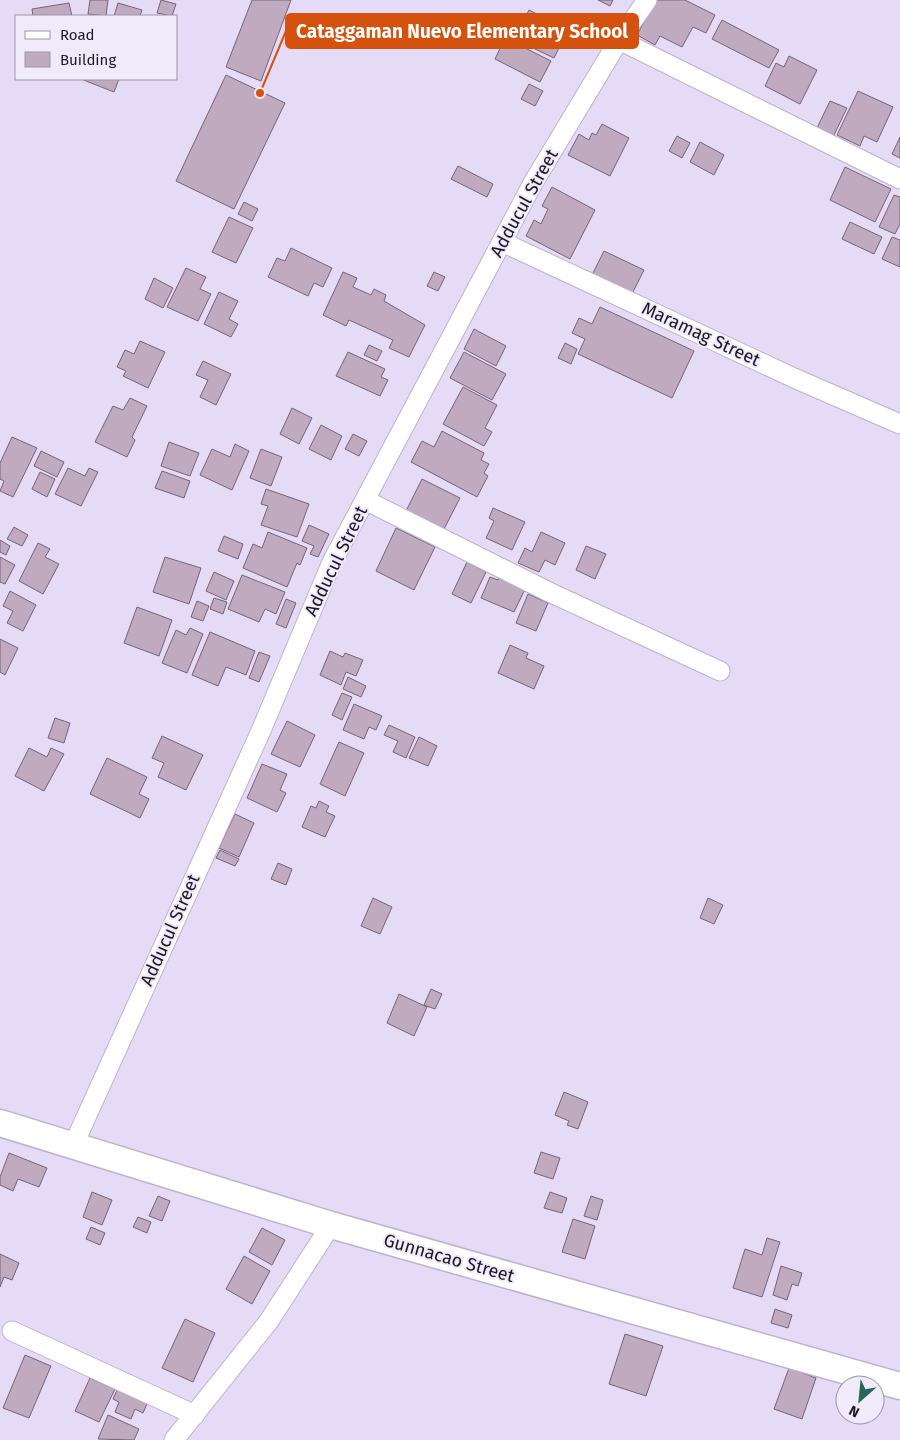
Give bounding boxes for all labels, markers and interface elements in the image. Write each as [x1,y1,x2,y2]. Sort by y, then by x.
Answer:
callout: Cataggaman Nuevo Elementary School [286,14,638,48]
legend [15,15,178,80]
text: Cataggaman Nuevo Elementary School [296,20,628,43]
text: Road [60,26,95,44]
text: Building [60,51,116,69]
street label: Adducul Street [485,145,563,261]
street label: Maramag Street [638,297,764,371]
street label: Adducul Street [300,502,372,620]
street label: Adducul Street [136,870,205,989]
street label: Gunnacao Street [381,1229,517,1287]
north arrow [835,1375,885,1425]
text: N [846,1401,862,1421]

